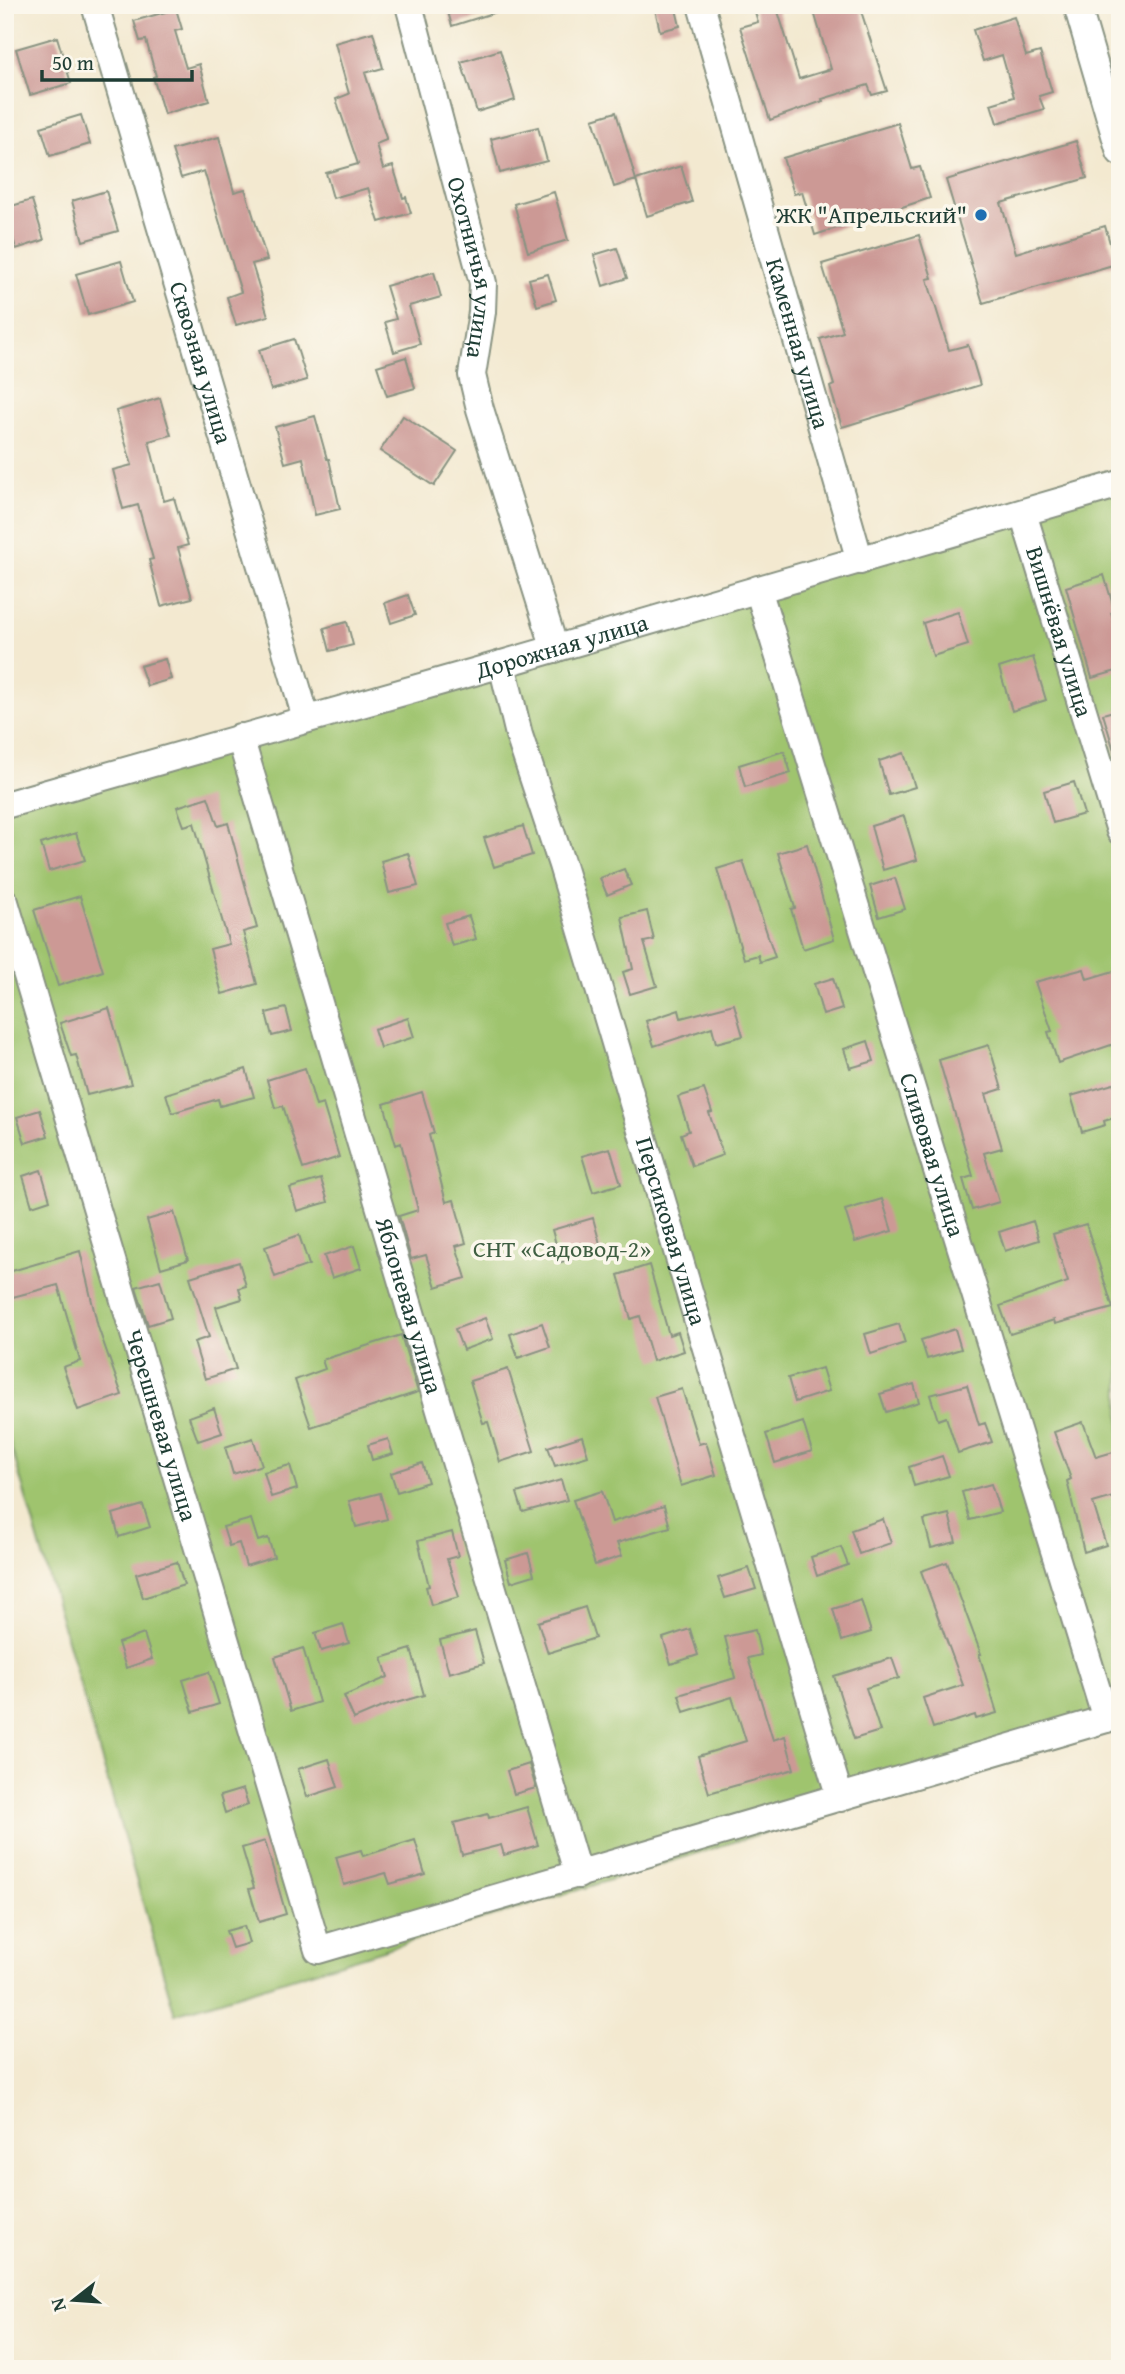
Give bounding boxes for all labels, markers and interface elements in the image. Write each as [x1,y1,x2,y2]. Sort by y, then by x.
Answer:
scale bar [42,38,192,82]
text: 50 m [52,47,94,78]
street label: Охотничья улица [438,173,502,362]
place label: ЖК "Апрельский" [775,197,967,232]
marker: ЖК "Апрельский" [973,207,989,223]
street label: Каменная улица [757,254,839,433]
street label: Сквозная улица [161,277,242,448]
street label: Вишнёвая улица [1017,542,1102,722]
street label: Дорожная улица [471,604,653,688]
street label: Сливовая улица [891,1068,975,1242]
street label: Персиковая улица [627,1133,716,1330]
street label: Яблоневая улица [366,1212,452,1398]
park label: СНТ «Садовод-2» [473,1231,651,1266]
street label: Черешневая улица [116,1325,207,1526]
north arrow [38,2266,108,2336]
text: N [42,2295,73,2315]

